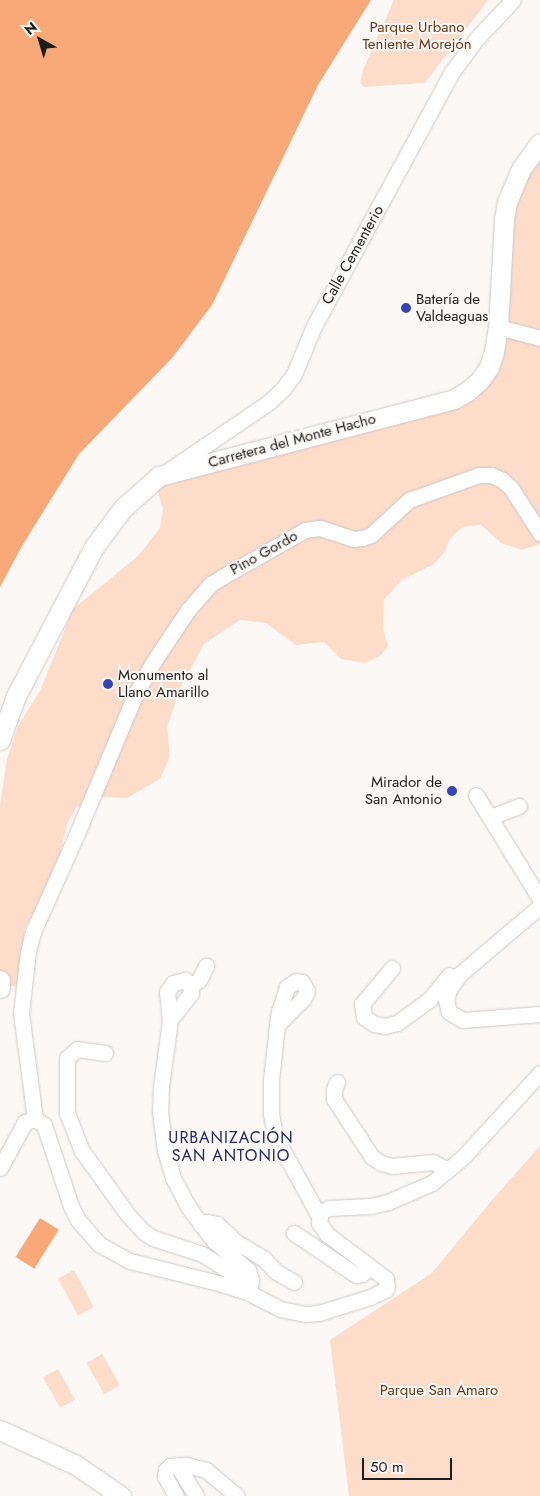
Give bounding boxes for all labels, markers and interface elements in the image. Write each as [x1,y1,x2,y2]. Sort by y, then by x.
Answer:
north arrow [15,15,65,65]
text: N [20,17,41,40]
park label: Parque Urbano Teniente Morejón [362,18,472,53]
street label: Calle Cementerio [318,202,388,308]
place label: Batería de Valdeaguas [416,290,488,325]
marker: Batería de Valdeaguas [400,302,412,314]
street label: Carretera del Monte Hacho [206,410,378,472]
street label: Pino Gordo [227,527,301,579]
place label: Monumento al Llano Amarillo [118,666,209,701]
marker: Monumento al Llano Amarillo [102,678,114,690]
place label: Mirador de San Antonio [365,773,442,808]
marker: Mirador de San Antonio [446,785,458,797]
district label: URBANIZACIÓN SAN ANTONIO [167,1128,295,1166]
park label: Parque San Amaro [380,1382,498,1400]
scale bar [365,1448,455,1480]
text: 50 m [370,1456,404,1478]

